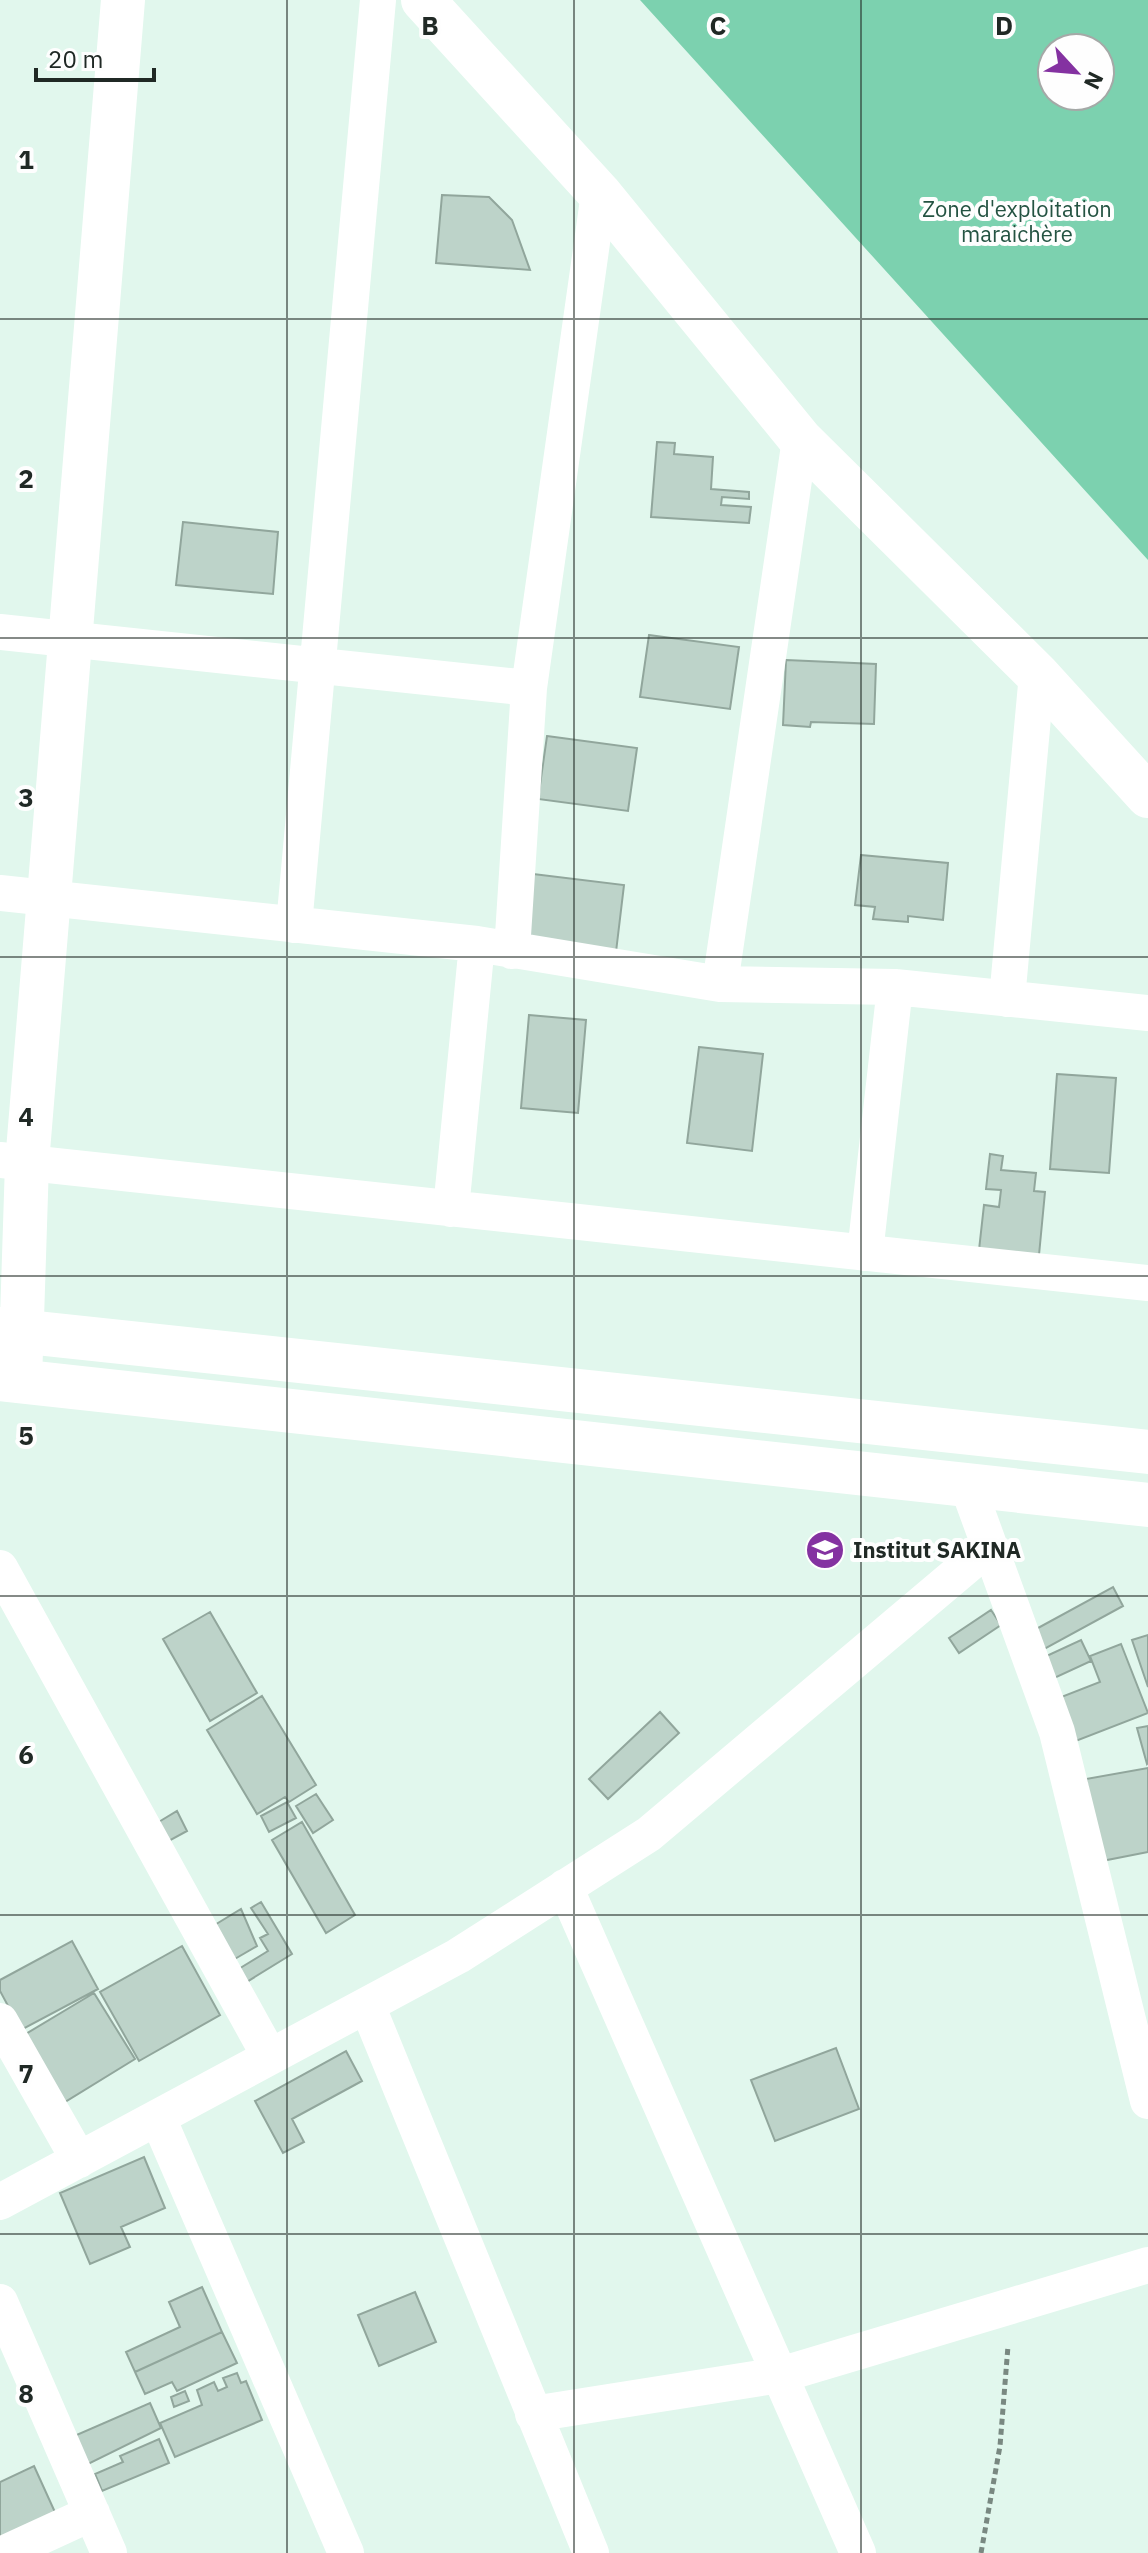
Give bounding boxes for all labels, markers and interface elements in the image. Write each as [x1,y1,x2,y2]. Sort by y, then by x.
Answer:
text: B [421,8,439,42]
text: C [710,8,727,42]
text: D [995,8,1013,42]
scale bar [36,32,154,82]
north arrow [1036,32,1116,112]
text: 20 m [48,43,103,75]
text: N [1078,67,1111,95]
text: 1 [18,142,34,176]
park label: Zone d'exploitation maraichère [922,194,1112,248]
text: 2 [18,461,34,495]
text: 3 [18,780,34,814]
text: 4 [18,1099,34,1133]
text: 5 [18,1418,34,1452]
school or university icon: Institut SAKINA [804,1529,846,1571]
place label: Institut SAKINA [853,1535,1021,1564]
text: 6 [18,1737,34,1771]
text: 7 [18,2056,34,2090]
text: 8 [18,2376,34,2410]

